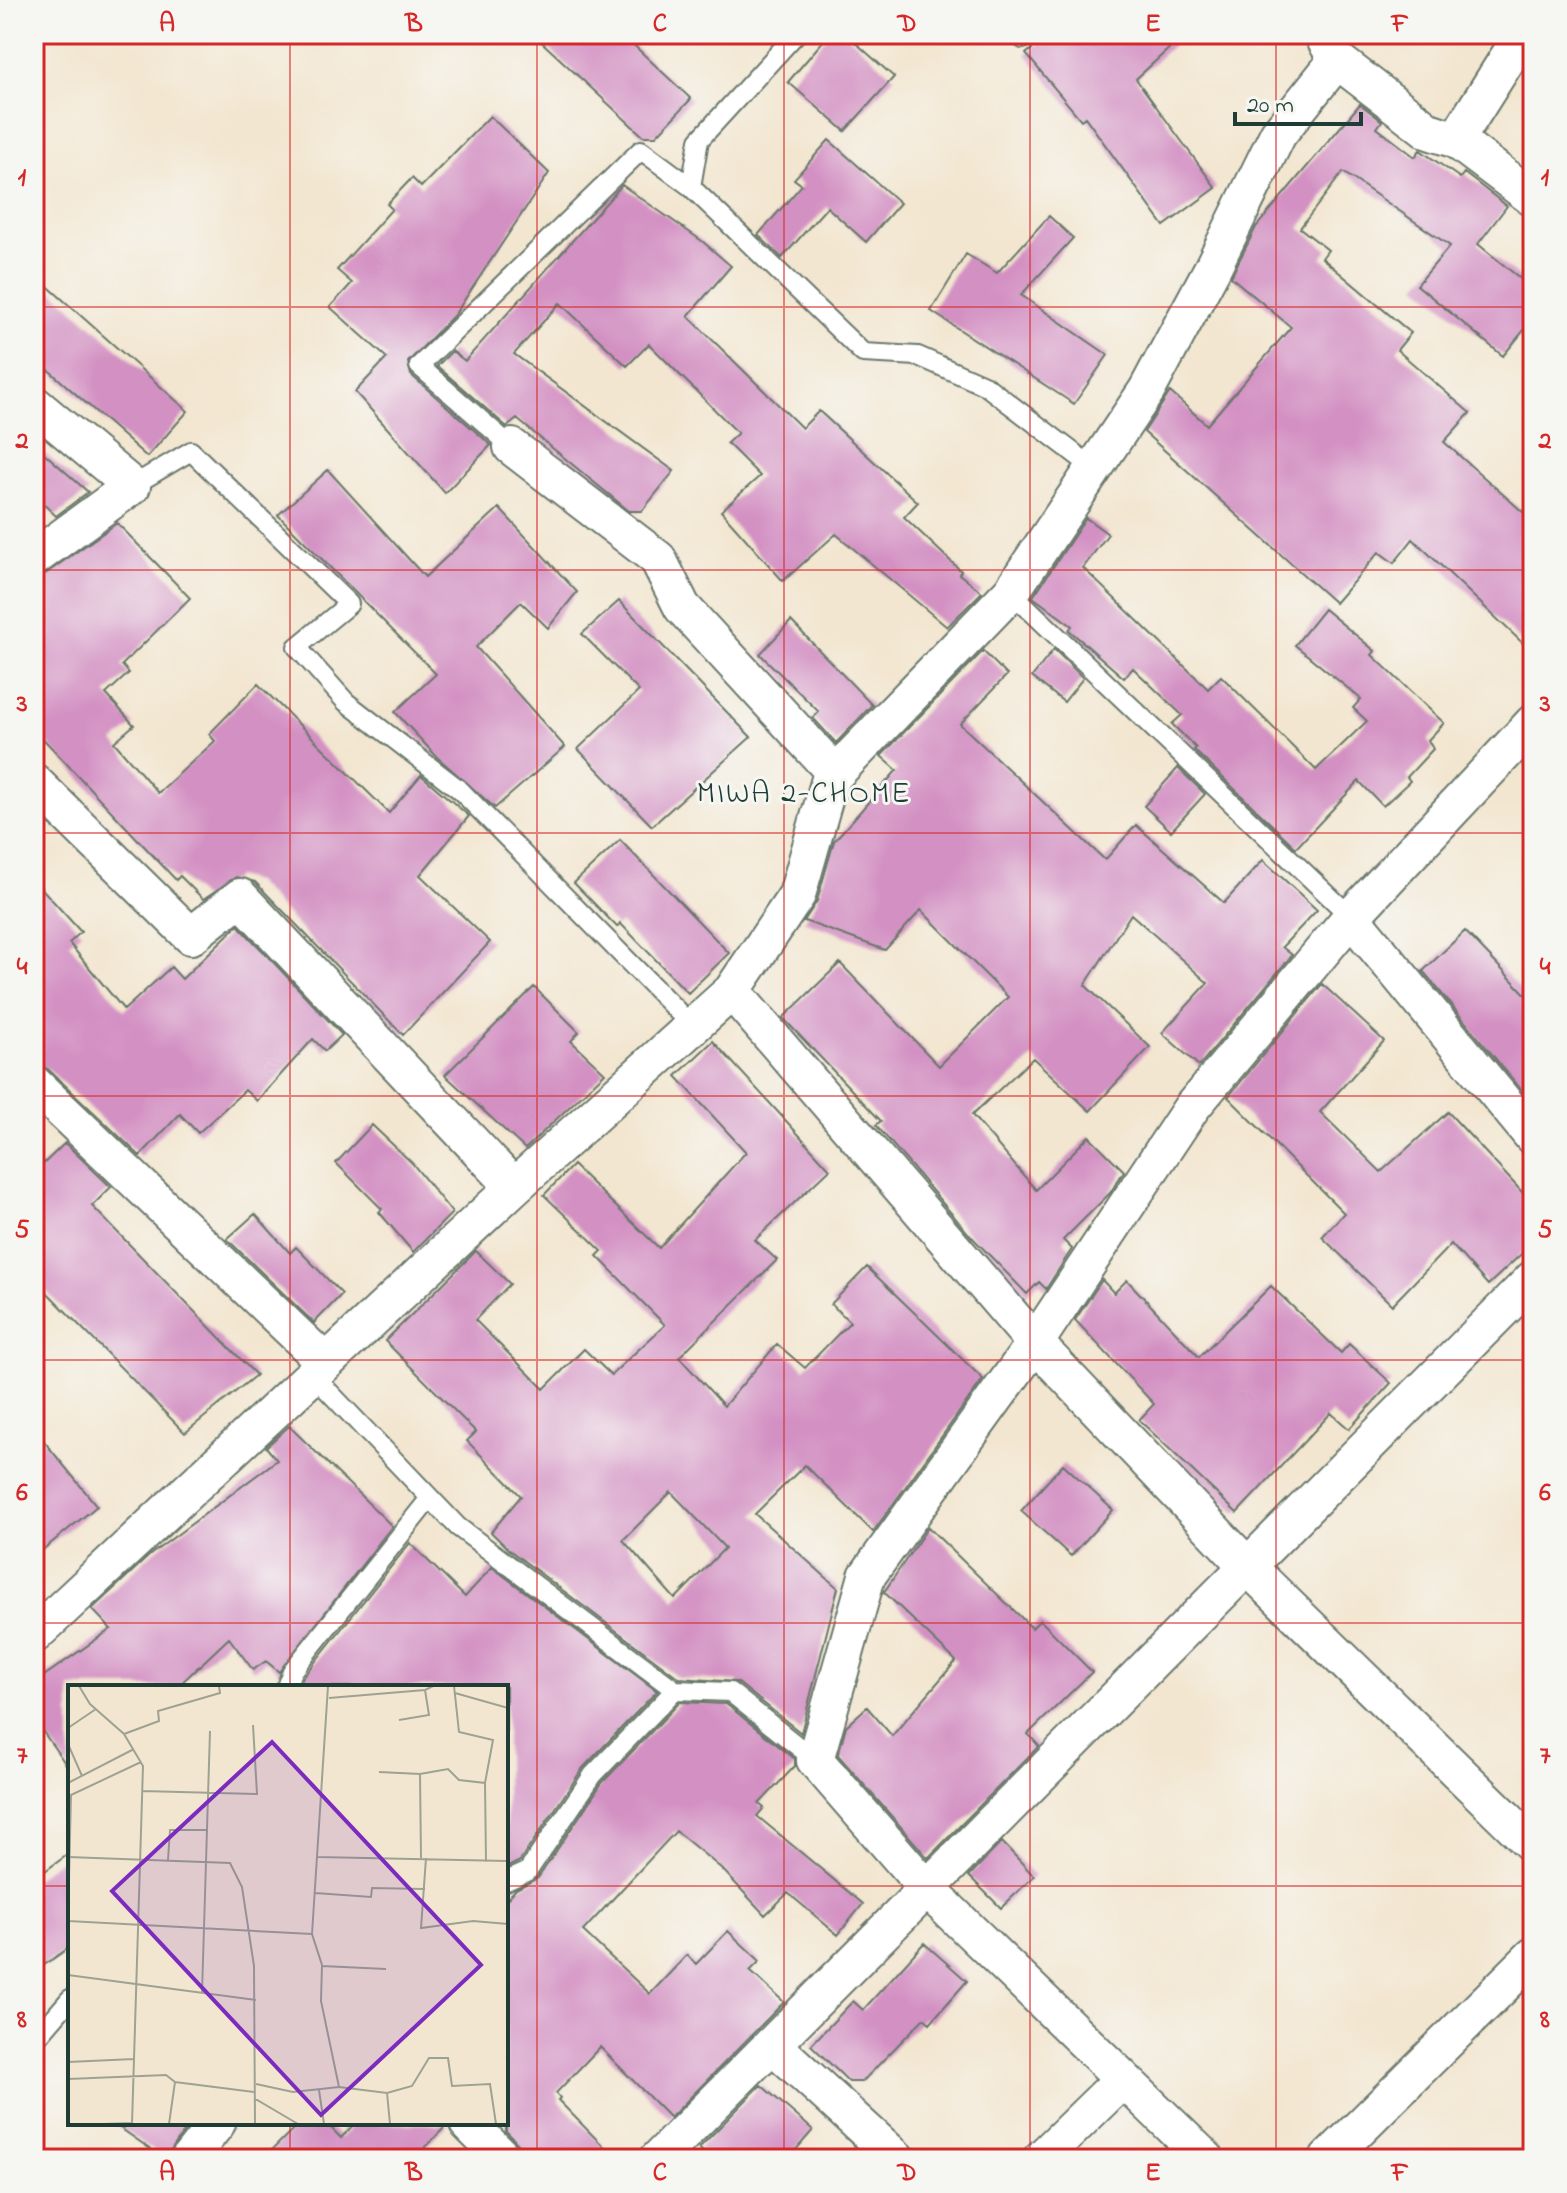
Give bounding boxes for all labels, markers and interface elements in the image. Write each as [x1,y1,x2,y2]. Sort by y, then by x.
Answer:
text: A [159,6,175,44]
text: B [404,6,423,44]
text: C [653,6,667,44]
text: D [896,6,917,44]
text: E [1145,6,1161,44]
text: F [1390,6,1409,44]
scale bar [1235,76,1361,126]
text: 20 m [1247,89,1294,124]
text: 1 [18,160,27,198]
text: 1 [1541,160,1550,198]
text: 2 [15,423,29,461]
text: 2 [1538,423,1552,461]
text: 3 [16,686,28,724]
text: 3 [1539,686,1551,724]
district label: MIWA 2-CHOME [697,773,911,817]
text: 4 [17,949,28,987]
text: 4 [1540,949,1551,987]
text: 5 [15,1212,30,1250]
text: 5 [1538,1212,1553,1250]
text: 6 [16,1475,28,1513]
text: 6 [1539,1475,1551,1513]
inset map [68,1685,508,2125]
text: 7 [17,1738,28,1776]
text: 7 [1540,1738,1551,1776]
text: 8 [16,2002,27,2040]
text: 8 [1539,2002,1550,2040]
text: A [159,2155,175,2193]
text: B [404,2155,423,2193]
text: C [653,2155,667,2193]
text: D [896,2155,917,2193]
text: E [1145,2155,1161,2193]
text: F [1390,2155,1409,2193]

